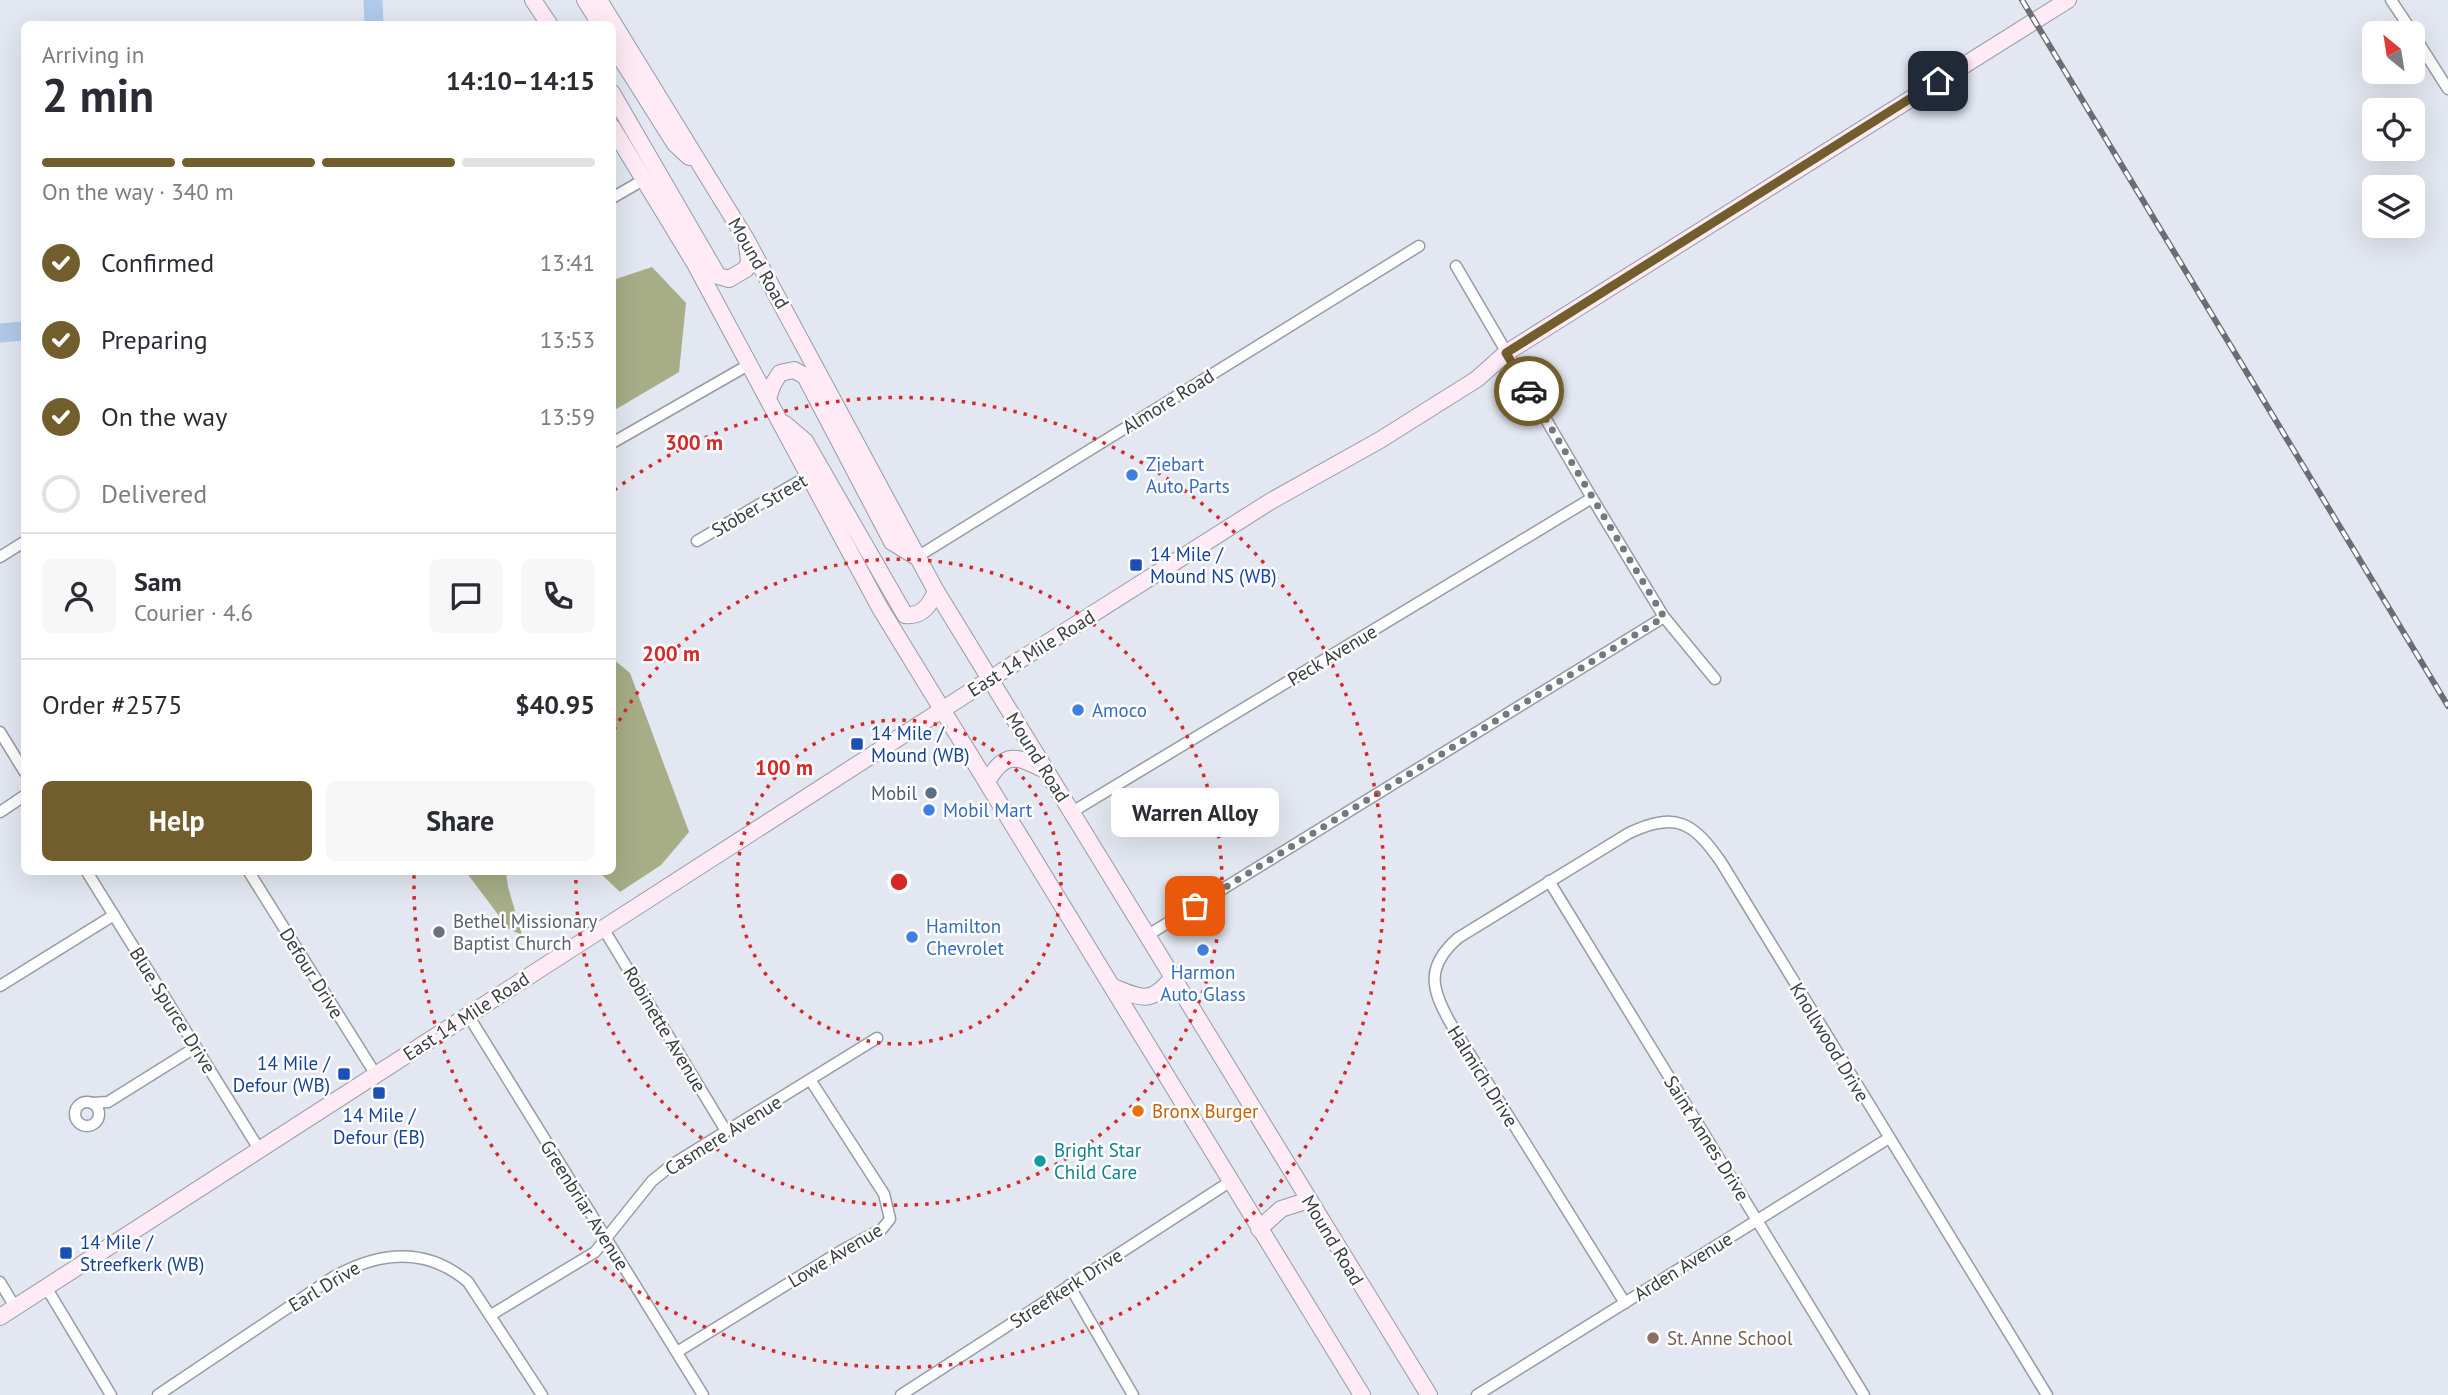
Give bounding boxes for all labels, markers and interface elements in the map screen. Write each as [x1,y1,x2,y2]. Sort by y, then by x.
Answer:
north arrow [2362,21,2426,84]
map controls [2362,21,2425,238]
text: Arriving in [42,40,144,69]
pin [1908,51,1968,111]
icon: home [1919,62,1957,100]
text: 14:10–14:15 [446,64,595,97]
text: 2 min [42,65,154,125]
button: locate [2362,98,2425,161]
button: layers [2362,175,2425,238]
text: On the way · 340 m [42,177,234,206]
street label: Mound Road [723,213,795,313]
icon: check [42,244,80,282]
text: Confirmed [101,246,214,279]
text: 13:41 [540,248,595,277]
icon: check [42,321,80,359]
text: Preparing [101,323,208,356]
text: 13:53 [540,325,595,354]
courier [1494,356,1564,426]
street label: Almore Road [1118,363,1218,439]
icon: car [1510,372,1548,410]
icon: check [42,398,80,436]
text: On the way [101,400,227,433]
text: 13:59 [540,402,595,431]
text: 300 m [665,429,723,456]
place label: Ziebart Auto Parts [1146,452,1230,498]
marker: Ziebart Auto Parts [1124,467,1140,483]
street label: Stober Street [707,468,812,542]
text: Delivered [101,477,207,510]
place label: 14 Mile / Mound NS (WB) [1150,542,1277,588]
marker: 14 Mile / Mound NS (WB) [1128,557,1144,573]
button: person [42,559,116,633]
button: chat [429,559,503,633]
button: phone [521,559,595,633]
text: Sam [134,565,182,598]
text: Courier · 4.6 [134,598,253,627]
street label: East 14 Mile Road [963,604,1099,702]
street label: Peck Avenue [1283,619,1381,691]
text: 200 m [642,640,700,667]
text: Order #2575 [42,688,182,721]
text: $40.95 [515,688,595,721]
place label: Amoco [1092,698,1147,722]
marker: Amoco [1070,702,1086,718]
street label: Mound Road [1001,708,1075,806]
place label: 14 Mile / Mound (WB) [871,721,970,767]
marker: 14 Mile / Mound (WB) [849,736,865,752]
text: 100 m [755,754,813,781]
button: Help [42,781,312,861]
button: Share [326,781,595,861]
place label: Mobil [871,781,917,805]
marker: Mobil [923,785,939,801]
callout: Warren Alloy [1111,787,1279,836]
place label: Mobil Mart [943,798,1033,822]
text: Warren Alloy [1132,798,1258,827]
marker: Mobil Mart [921,802,937,818]
centre of rings [887,870,911,894]
pin [1165,876,1225,936]
icon: bag [1176,887,1214,925]
place label: Bethel Missionary Baptist Church [453,909,598,955]
place label: Hamilton Chevrolet [926,914,1004,960]
street label: Defour Drive [275,923,349,1023]
marker: Bethel Missionary Baptist Church [431,924,447,940]
marker: Hamilton Chevrolet [904,929,920,945]
marker: Harmon Auto Glass [1195,942,1211,958]
street label: Blue Spurce Drive [125,943,221,1077]
place label: Harmon Auto Glass [1160,960,1246,1006]
street label: Robinette Avenue [618,962,712,1096]
street label: East 14 Mile Road [398,966,534,1066]
street label: Knollwood Drive [1785,978,1875,1106]
street label: Halmich Drive [1442,1021,1524,1131]
place label: 14 Mile / Defour (WB) [233,1051,331,1097]
marker: 14 Mile / Defour (WB) [336,1066,352,1082]
street label: Saint Annes Drive [1659,1071,1755,1205]
marker: 14 Mile / Defour (EB) [371,1085,387,1101]
street label: Casmere Avenue [660,1090,786,1180]
place label: Bronx Burger [1152,1099,1259,1123]
place label: 14 Mile / Defour (EB) [333,1103,425,1149]
marker: Bronx Burger [1130,1103,1146,1119]
street label: Greenbriar Avenue [535,1135,635,1275]
place label: Bright Star Child Care [1054,1138,1142,1184]
marker: Bright Star Child Care [1032,1153,1048,1169]
street label: Mound Road [1297,1190,1369,1290]
street label: Lowe Avenue [783,1217,887,1293]
street label: Arden Avenue [1629,1226,1737,1306]
place label: 14 Mile / Streefkerk (WB) [80,1230,204,1276]
street label: Streefkerk Drive [1005,1243,1127,1333]
marker: 14 Mile / Streefkerk (WB) [58,1245,74,1261]
street label: Earl Drive [284,1255,364,1317]
place label: St. Anne School [1667,1326,1793,1350]
marker: St. Anne School [1645,1330,1661,1346]

